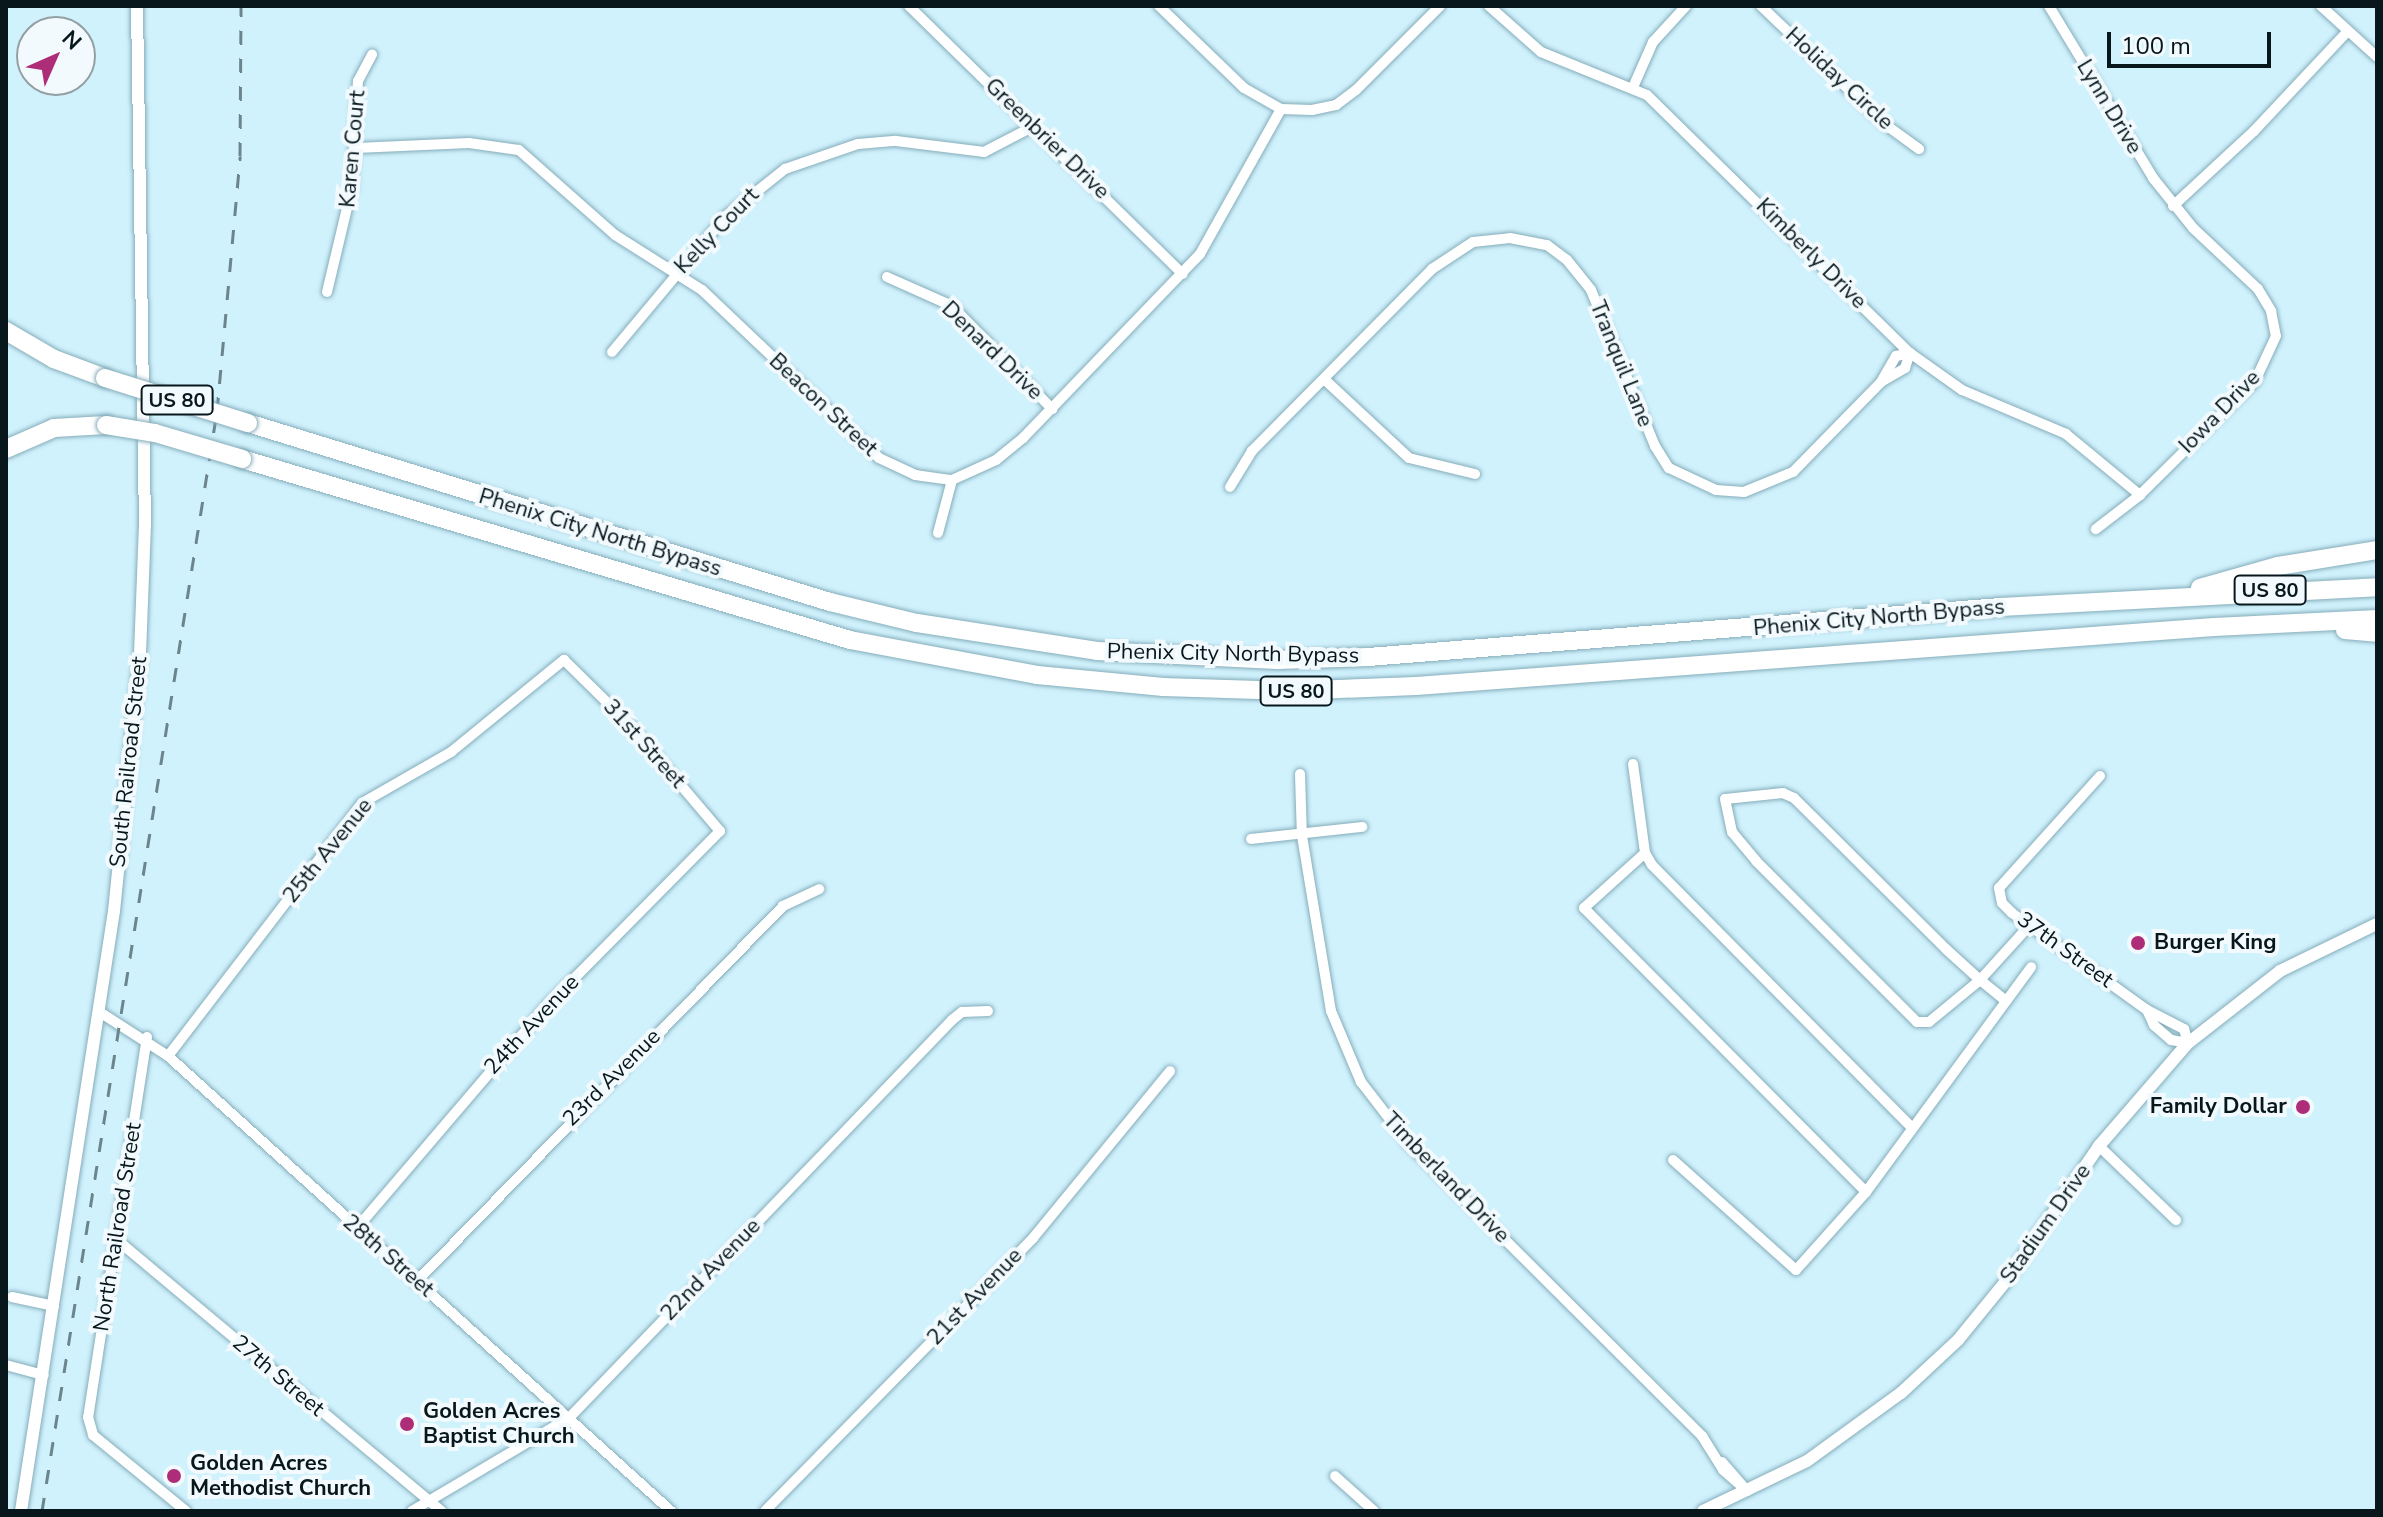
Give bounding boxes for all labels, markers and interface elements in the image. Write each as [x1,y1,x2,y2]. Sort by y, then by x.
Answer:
north arrow [16,16,96,96]
scale bar [2111,16,2275,66]
street label: Holiday Circle [1780,22,1898,136]
text: N [55,24,88,57]
text: 100 m [2121,30,2191,62]
street label: Lynn Drive [2071,55,2147,159]
street label: Greenbrier Drive [979,73,1115,205]
street label: Karen Court [335,89,371,209]
street label: Kelly Court [669,182,765,280]
street label: Kimberly Drive [1750,193,1872,315]
street label: Denard Drive [936,296,1048,406]
street label: Tranquil Lane [1584,297,1658,431]
street label: Beacon Street [763,348,883,462]
street label: Iowa Drive [2174,365,2266,459]
road number: US 80 [139,384,215,416]
street label: Phenix City North Bypass [476,483,724,583]
road number: US 80 [2232,574,2308,606]
street label: Phenix City North Bypass [1752,594,2006,642]
street label: Phenix City North Bypass [1107,639,1359,669]
street label: South Railroad Street [105,655,153,869]
road number: US 80 [1258,675,1334,707]
street label: 31st Street [597,694,691,794]
street label: 25th Avenue [278,793,378,909]
street label: 37th Street [2012,906,2118,994]
place label: Burger King [2154,930,2276,956]
marker: Burger King [2129,934,2147,952]
street label: 24th Avenue [479,970,585,1080]
street label: 23rd Avenue [558,1024,666,1132]
place label: Family Dollar [2150,1094,2287,1120]
marker: Family Dollar [2294,1098,2312,1116]
street label: Timberland Drive [1377,1107,1515,1249]
street label: North Railroad Street [88,1121,148,1333]
street label: Stadium Drive [1995,1159,2097,1289]
street label: 28th Street [337,1209,439,1303]
street label: 22nd Avenue [656,1213,766,1327]
street label: 21st Avenue [922,1243,1028,1351]
street label: 27th Street [227,1330,329,1422]
place label: Golden Acres Baptist Church [423,1398,575,1450]
marker: Golden Acres Baptist Church [398,1415,416,1433]
place label: Golden Acres Methodist Church [190,1450,371,1502]
marker: Golden Acres Methodist Church [165,1467,183,1485]

